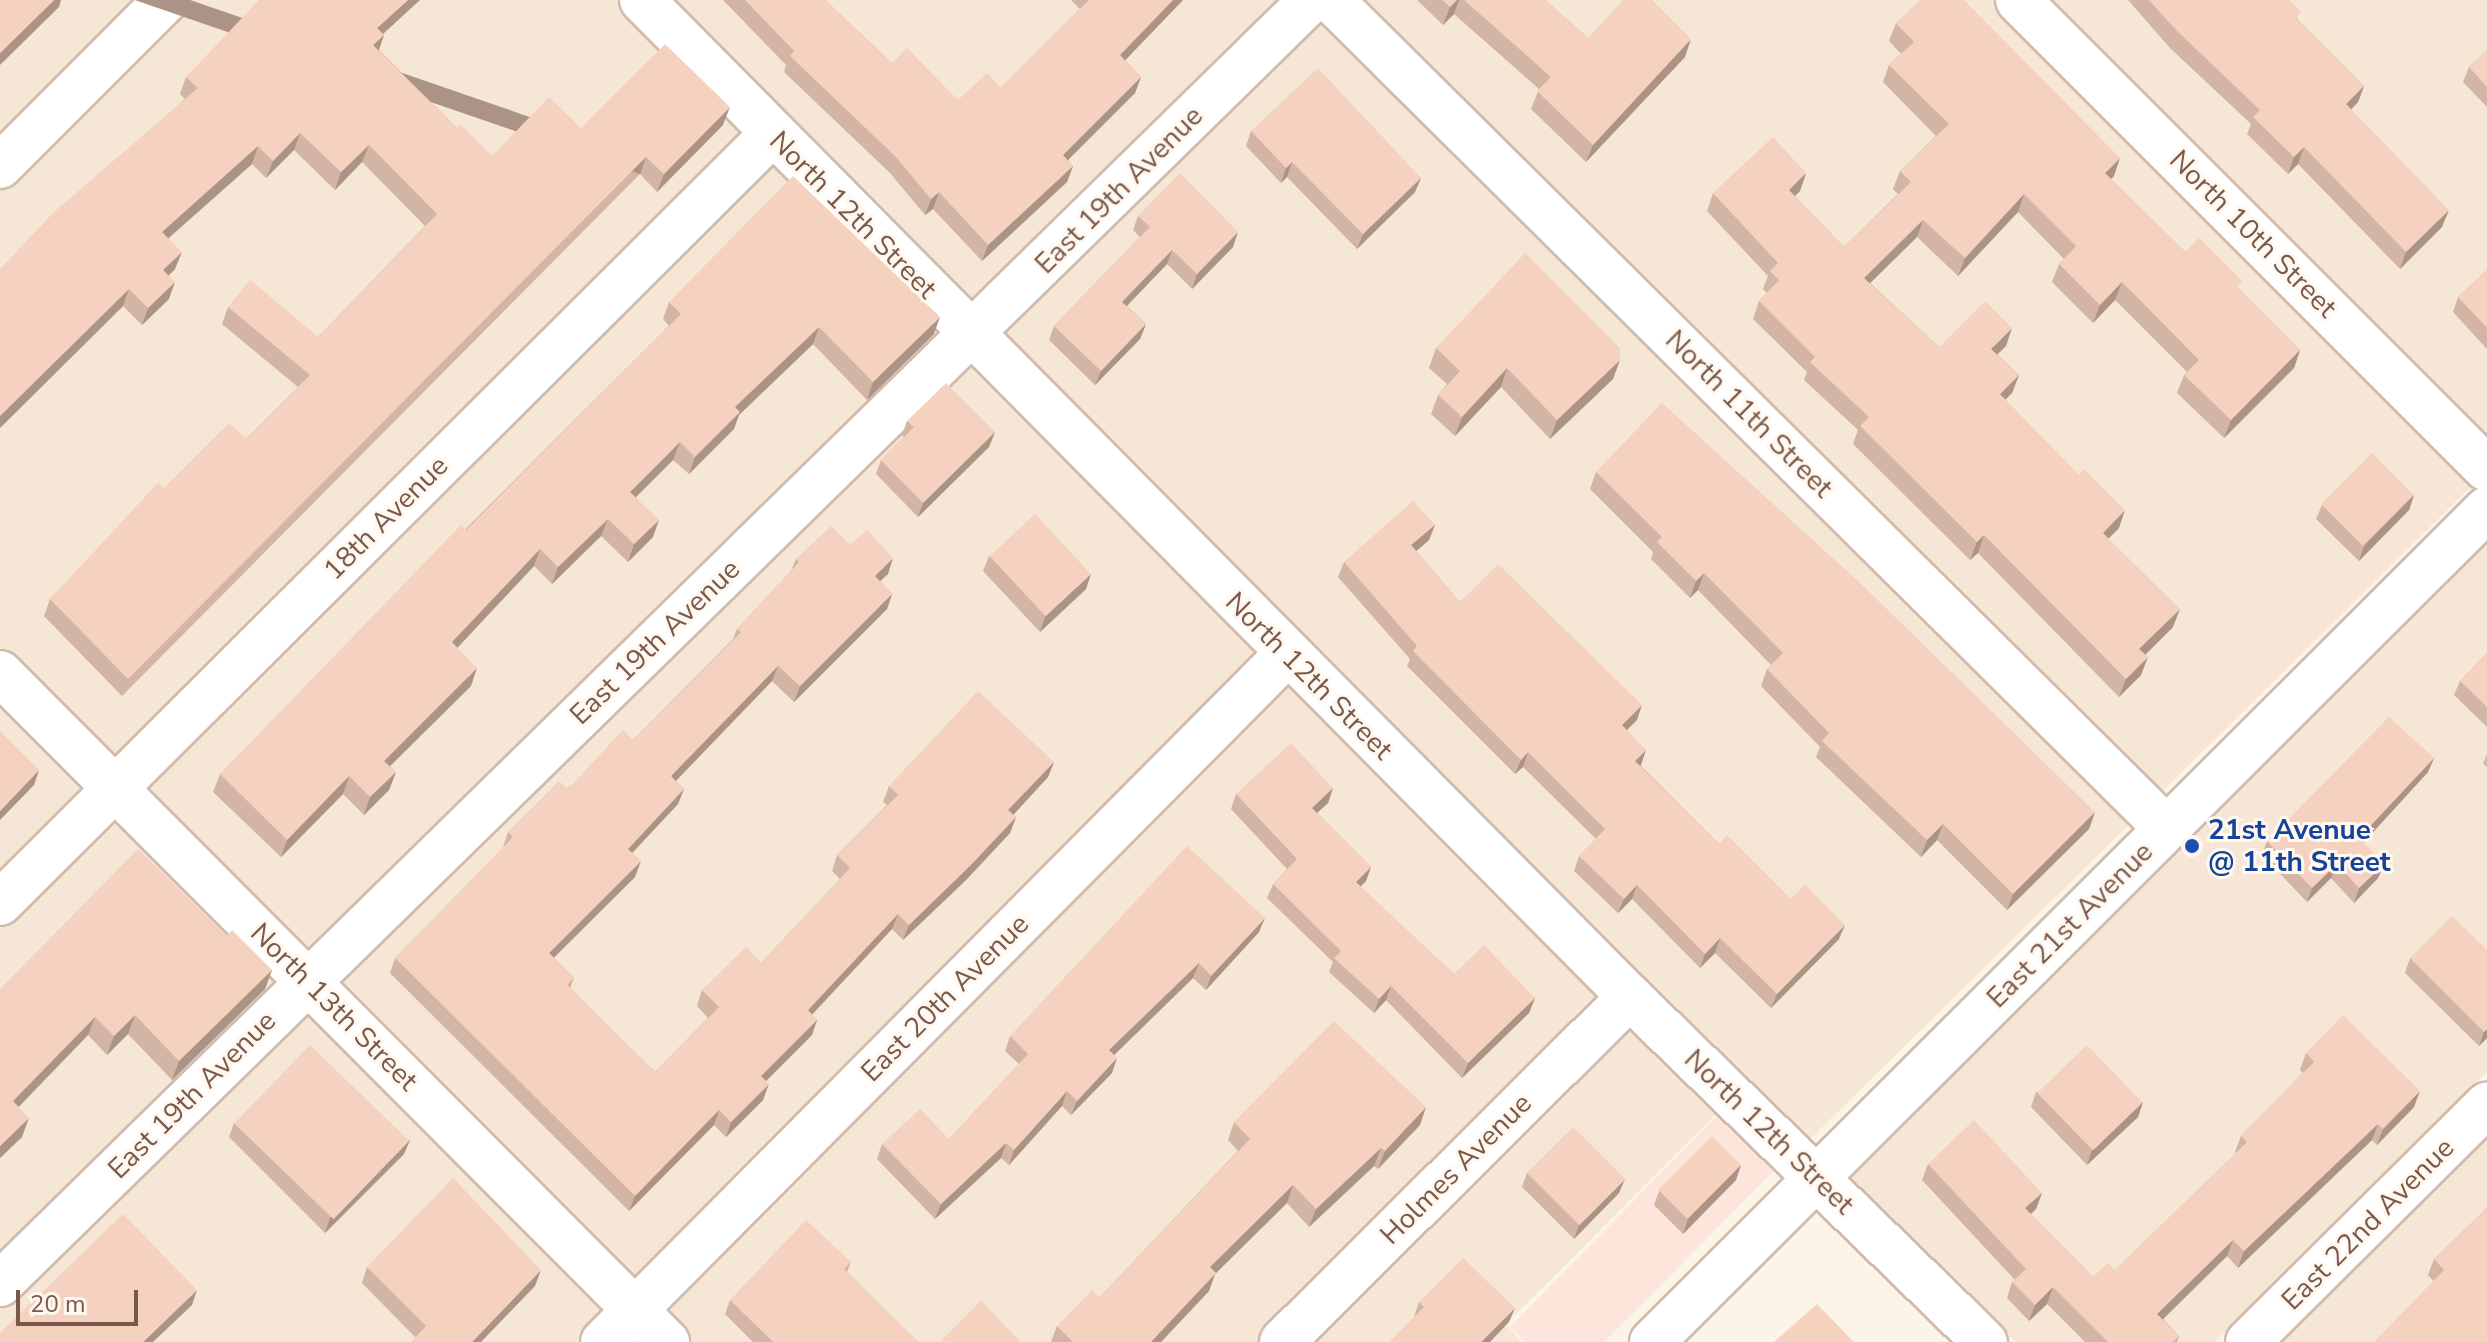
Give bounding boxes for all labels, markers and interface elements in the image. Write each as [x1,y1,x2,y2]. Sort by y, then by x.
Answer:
street label: East 19th Avenue [1028,99,1210,281]
street label: North 12th Street [762,124,944,306]
street label: North 10th Street [2162,143,2344,325]
street label: North 11th Street [1658,323,1840,505]
street label: 18th Avenue [317,449,455,587]
street label: East 19th Avenue [563,552,747,732]
street label: North 12th Street [1218,585,1400,767]
place label: 21st Avenue @ 11th Street [2208,813,2391,879]
street label: East 21st Avenue [1980,835,2160,1015]
marker: 21st Avenue @ 11th Street [2183,837,2201,855]
street label: East 20th Avenue [854,907,1036,1089]
street label: North 13th Street [243,916,425,1098]
street label: East 19th Avenue [101,1004,283,1186]
street label: North 12th Street [1677,1043,1861,1221]
street label: Holmes Avenue [1373,1086,1539,1252]
street label: East 22nd Avenue [2275,1131,2461,1317]
scale bar [20,1274,142,1324]
text: 20 m [30,1288,86,1320]

